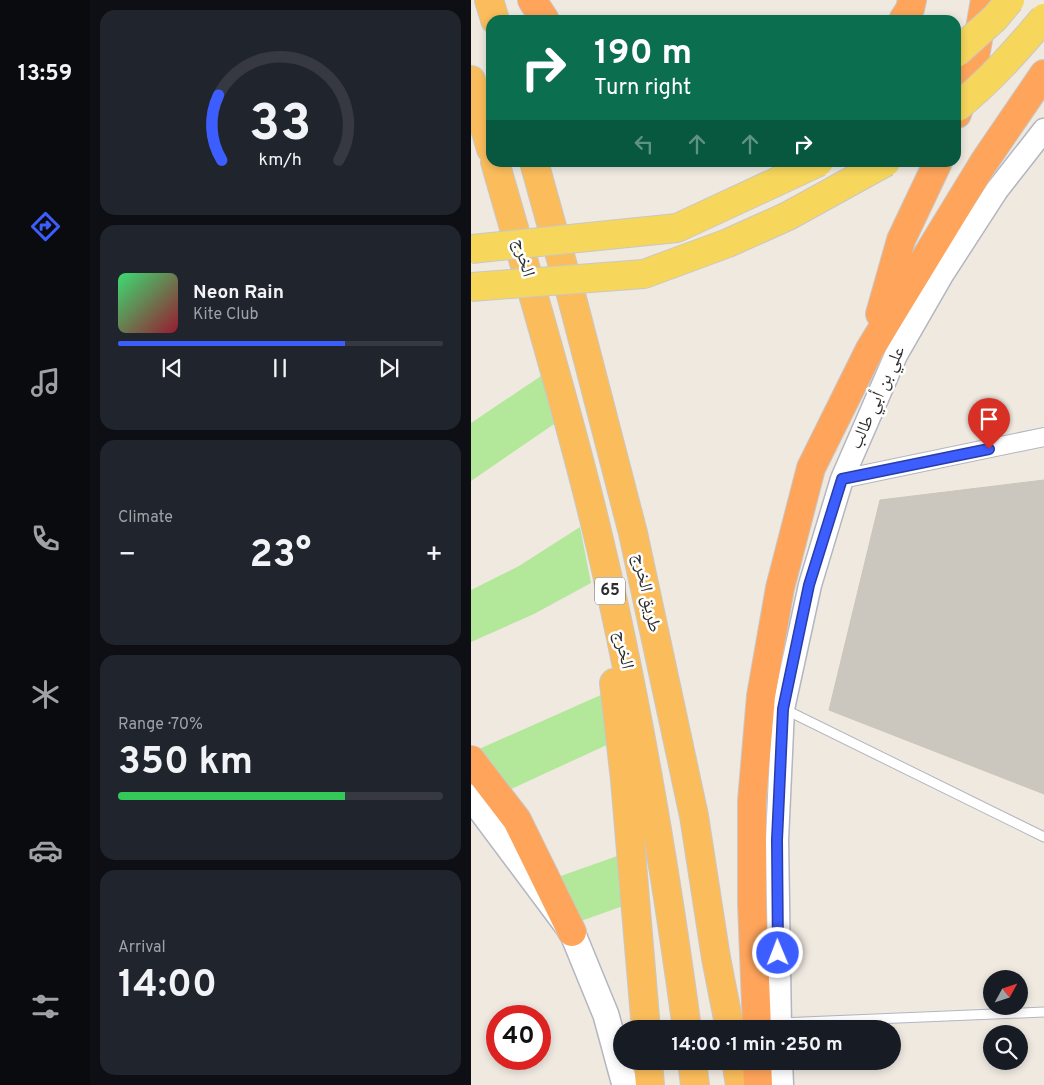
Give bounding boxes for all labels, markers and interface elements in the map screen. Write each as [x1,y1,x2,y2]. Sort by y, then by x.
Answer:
text: 190 m [594,32,692,76]
icon: right [511,35,576,100]
text: 13:59 [18,61,72,88]
text: Turn right [594,75,691,102]
text: 33 [249,93,312,159]
icon: left [630,130,658,158]
icon: ahead [683,130,711,158]
icon: ahead [736,130,764,158]
icon: right [789,130,817,158]
text: km/h [259,149,302,172]
icon: directions [28,209,63,244]
street label: الخرج [507,236,539,280]
text: Neon Rain [193,281,284,305]
text: Kite Club [193,305,258,325]
street label: علي بن أبي طالب [844,343,912,454]
icon: previous [158,354,186,382]
icon: pause [266,354,294,382]
icon: next [375,354,403,382]
icon: music [28,365,63,400]
pin [968,398,1010,449]
icon: arrive [975,405,1003,433]
text: Climate [118,508,173,528]
icon: phone [28,521,63,556]
text: 23° [250,532,311,581]
text: − [118,538,136,574]
text: + [425,538,443,574]
street label: طريق الخرج [626,552,666,634]
road number: 65 [595,578,625,604]
street label: الخرج [608,629,638,671]
icon: climate [28,677,63,712]
text: Range · 70% [118,715,203,735]
text: 350 km [118,739,253,788]
icon: car [28,833,63,868]
position arrow [751,926,803,978]
text: Arrival [118,938,166,958]
text: 14:00 [118,962,217,1011]
north arrow [983,970,1029,1015]
map controls [983,970,1028,1070]
icon: filters [28,989,63,1024]
speed limit sign: 40 [486,1005,551,1070]
button: search [983,1025,1028,1070]
text: 14:00 · 1 min · 250 m [671,1033,843,1057]

